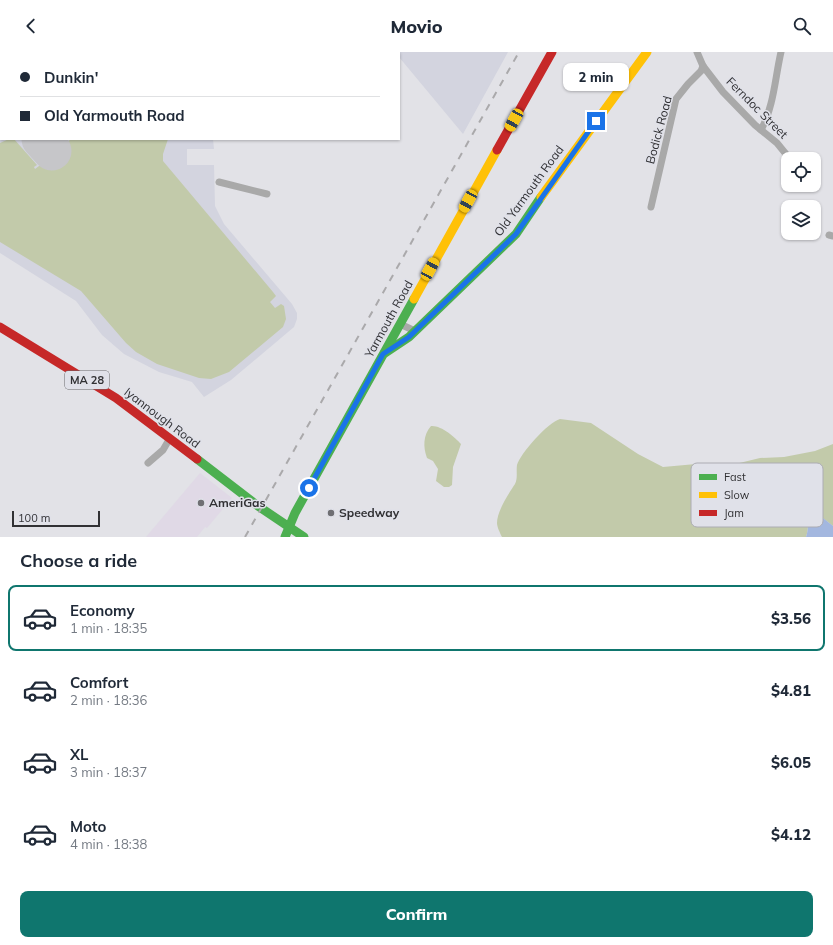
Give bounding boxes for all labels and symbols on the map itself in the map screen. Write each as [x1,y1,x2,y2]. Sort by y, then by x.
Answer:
callout: 2 min [563,63,629,91]
street label: Ferndoc Street [724,74,791,141]
street label: Bodick Road [642,94,675,165]
car [503,107,525,133]
route end [587,112,605,130]
street label: Old Yarmouth Road [491,142,567,239]
car [457,188,479,214]
car [419,256,441,282]
street label: Yarmouth Road [361,277,416,361]
road number: MA 28 [65,371,109,389]
street label: Iyannough Road [121,384,203,451]
legend [691,463,823,527]
text: Fast [724,470,746,484]
route start [300,479,318,497]
text: Slow [724,488,750,502]
place label: AmeriGas [209,495,266,510]
marker: AmeriGas [196,498,206,508]
place label: Speedway [339,505,400,520]
text: Jam [724,506,744,520]
marker: Speedway [326,508,336,518]
scale bar [12,509,100,528]

